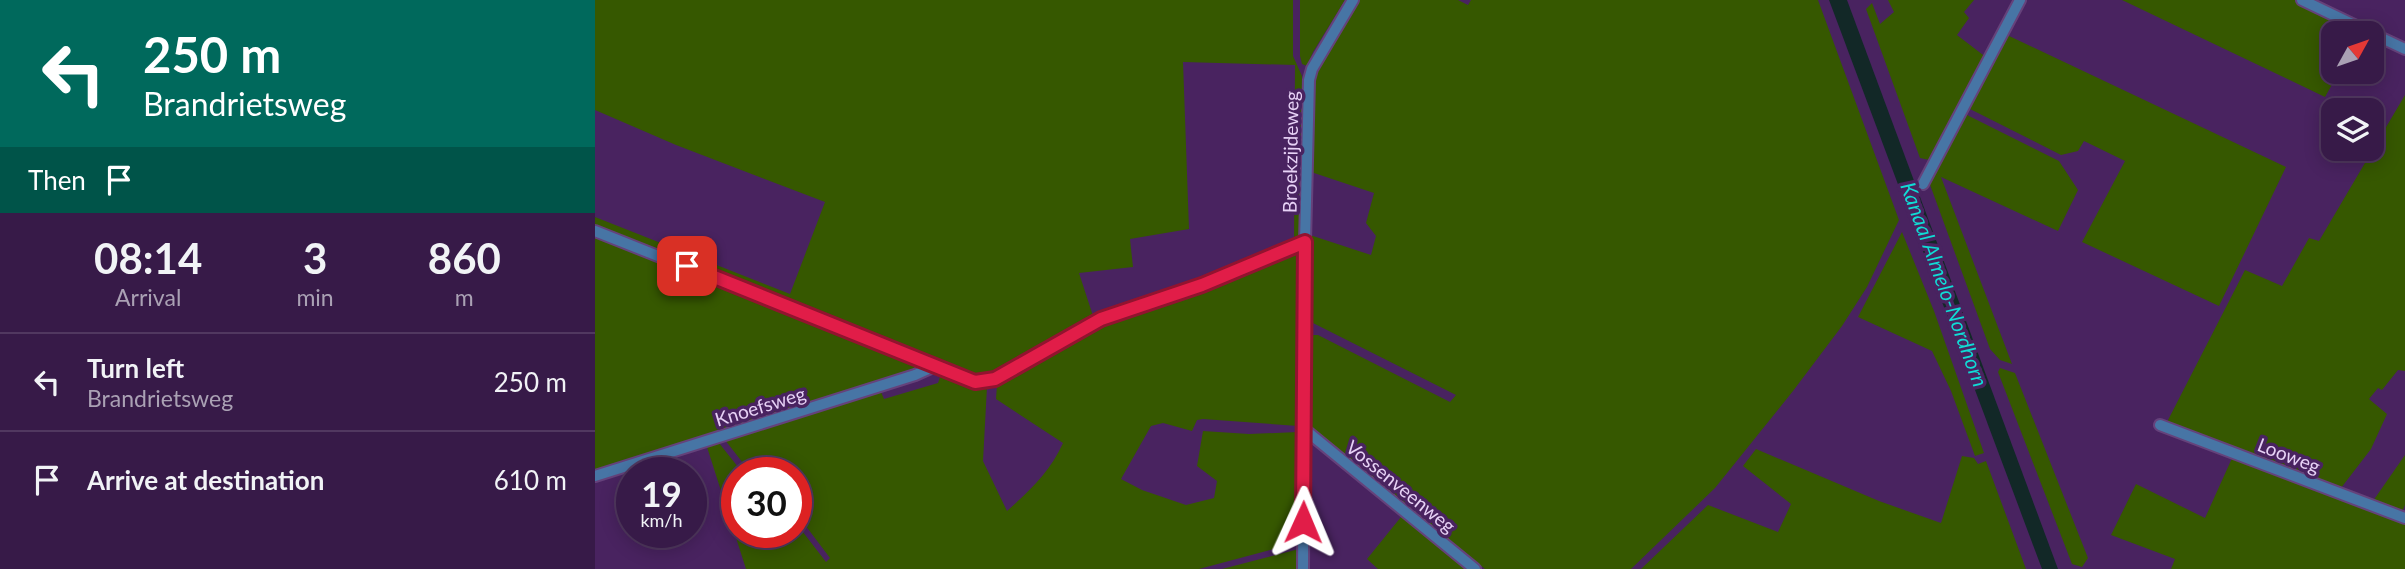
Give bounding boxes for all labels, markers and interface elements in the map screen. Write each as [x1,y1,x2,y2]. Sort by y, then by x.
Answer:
north arrow [2321,21,2383,84]
map controls [2321,21,2384,161]
text: 250 m [143,25,281,83]
icon: left [28,28,119,119]
text: Brandrietsweg [143,84,346,123]
street label: Broekzijdeweg [1277,91,1303,213]
button: layers [2321,98,2384,161]
icon: arrive [100,161,138,199]
text: Then [28,164,86,196]
water label: Kanaal Almelo-Nordhorn [1896,178,1994,390]
text: 08:14 [94,233,202,283]
text: 3 [303,233,327,283]
text: 860 [428,233,501,283]
pin [657,236,717,296]
icon: arrive [668,247,706,285]
text: Arrival [115,283,181,311]
text: min [296,283,334,311]
text: m [455,283,474,311]
text: Turn left [87,352,184,384]
icon: left [28,363,66,401]
text: 250 m [494,366,567,398]
street label: Knoefsweg [712,381,808,431]
text: Brandrietsweg [87,384,233,412]
street label: Looweg [2254,433,2324,477]
street label: Vossenveenweg [1342,435,1460,537]
speed limit sign: 30 [721,457,812,548]
icon: arrive [28,461,66,499]
text: Arrive at destination [87,464,324,496]
text: 610 m [494,464,567,496]
text: 19 [641,472,682,514]
position arrow [1266,485,1340,559]
text: km/h [640,509,683,531]

